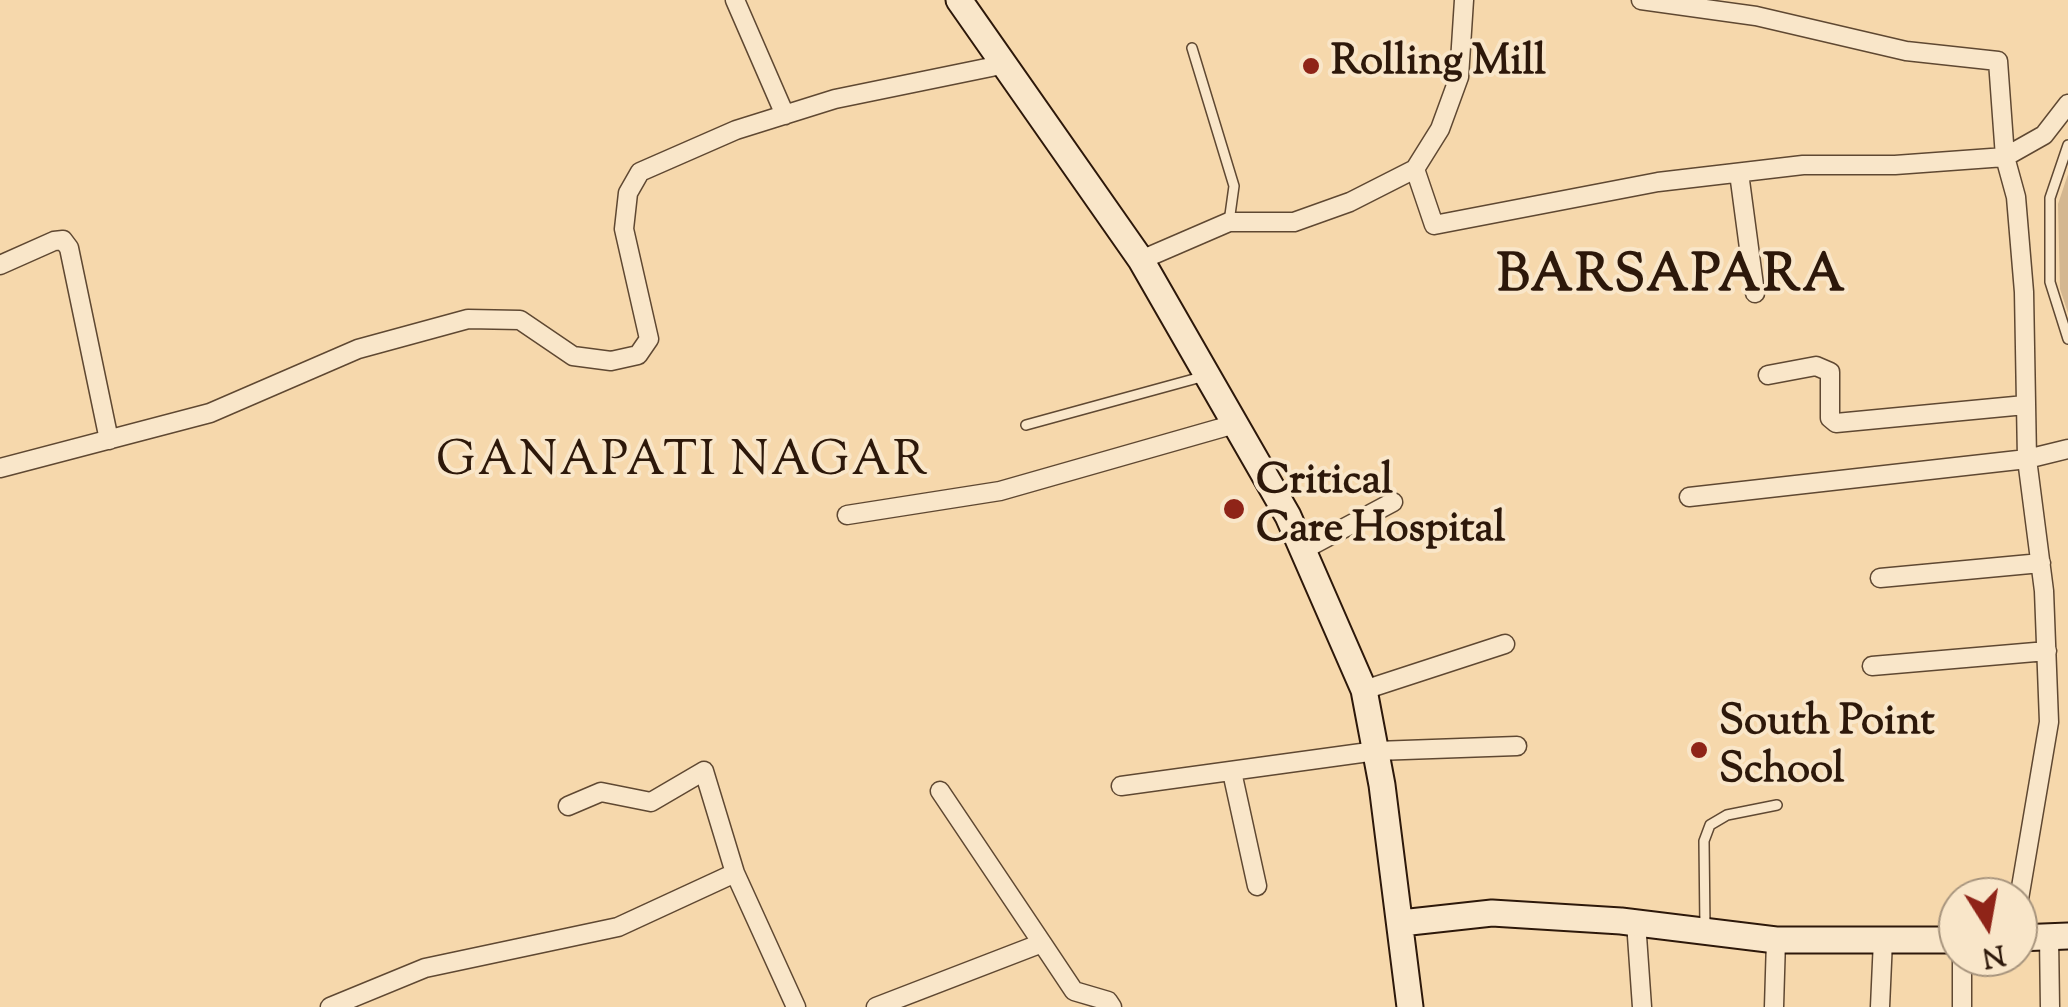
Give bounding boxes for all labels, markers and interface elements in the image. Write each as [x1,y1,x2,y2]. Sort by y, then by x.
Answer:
place label: Rolling Mill [1331,41,1546,91]
marker: Rolling Mill [1300,55,1322,77]
district label: BARSAPARA [1497,250,1847,312]
district label: GANAPATI NAGAR [436,437,930,495]
place label: Critical Care Hospital [1256,460,1505,558]
marker: Critical Care Hospital [1221,496,1247,522]
place label: South Point School [1719,701,1935,799]
marker: South Point School [1688,739,1710,761]
north arrow [1938,877,2038,977]
text: N [1979,933,2008,976]

